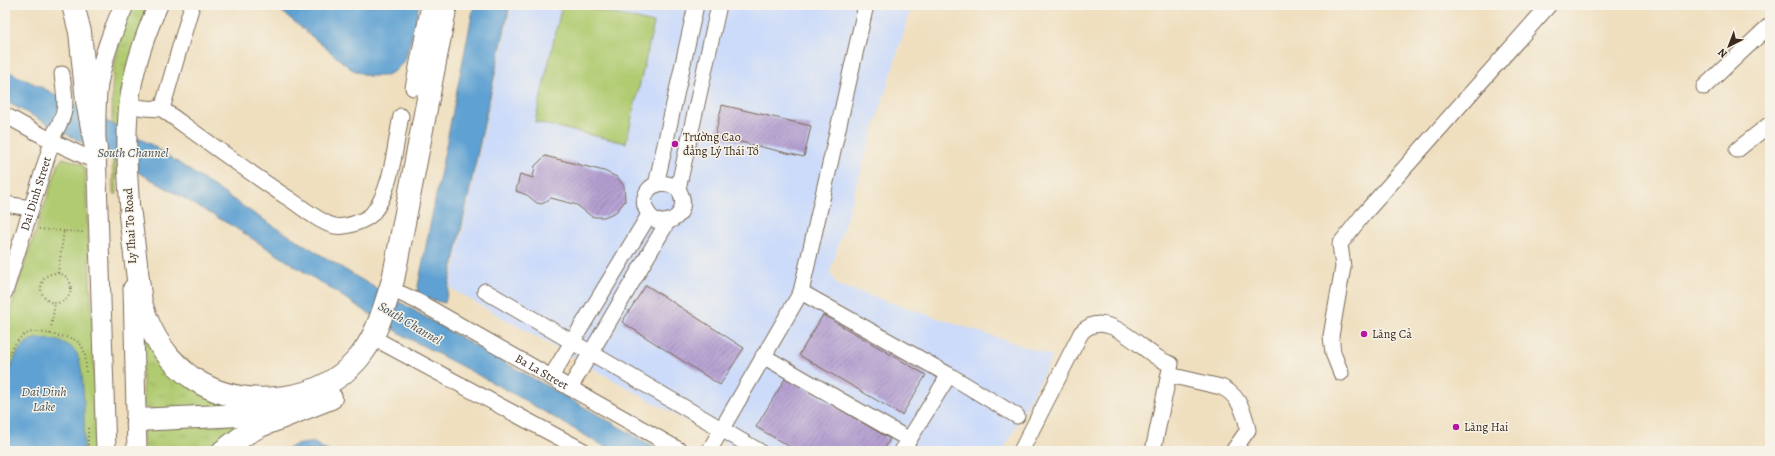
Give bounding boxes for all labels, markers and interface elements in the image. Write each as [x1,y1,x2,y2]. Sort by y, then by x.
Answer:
north arrow [1709,26,1749,66]
text: N [1715,45,1731,61]
place label: Trường Cao đẳng Lý Thái Tổ [683,129,759,159]
marker: Trường Cao đẳng Lý Thái Tổ [670,139,680,149]
water label: South Channel [97,144,169,161]
street label: Dai Dinh Street [17,155,55,233]
street label: Ly Thai To Road [120,187,140,264]
water label: South Channel [375,297,446,349]
place label: Lăng Cả [1372,326,1412,342]
marker: Lăng Cả [1359,329,1369,339]
street label: Ba La Street [512,350,571,393]
water label: Dai Dinh Lake [21,383,67,415]
place label: Lăng Hai [1464,419,1508,435]
marker: Lăng Hai [1451,422,1461,432]

